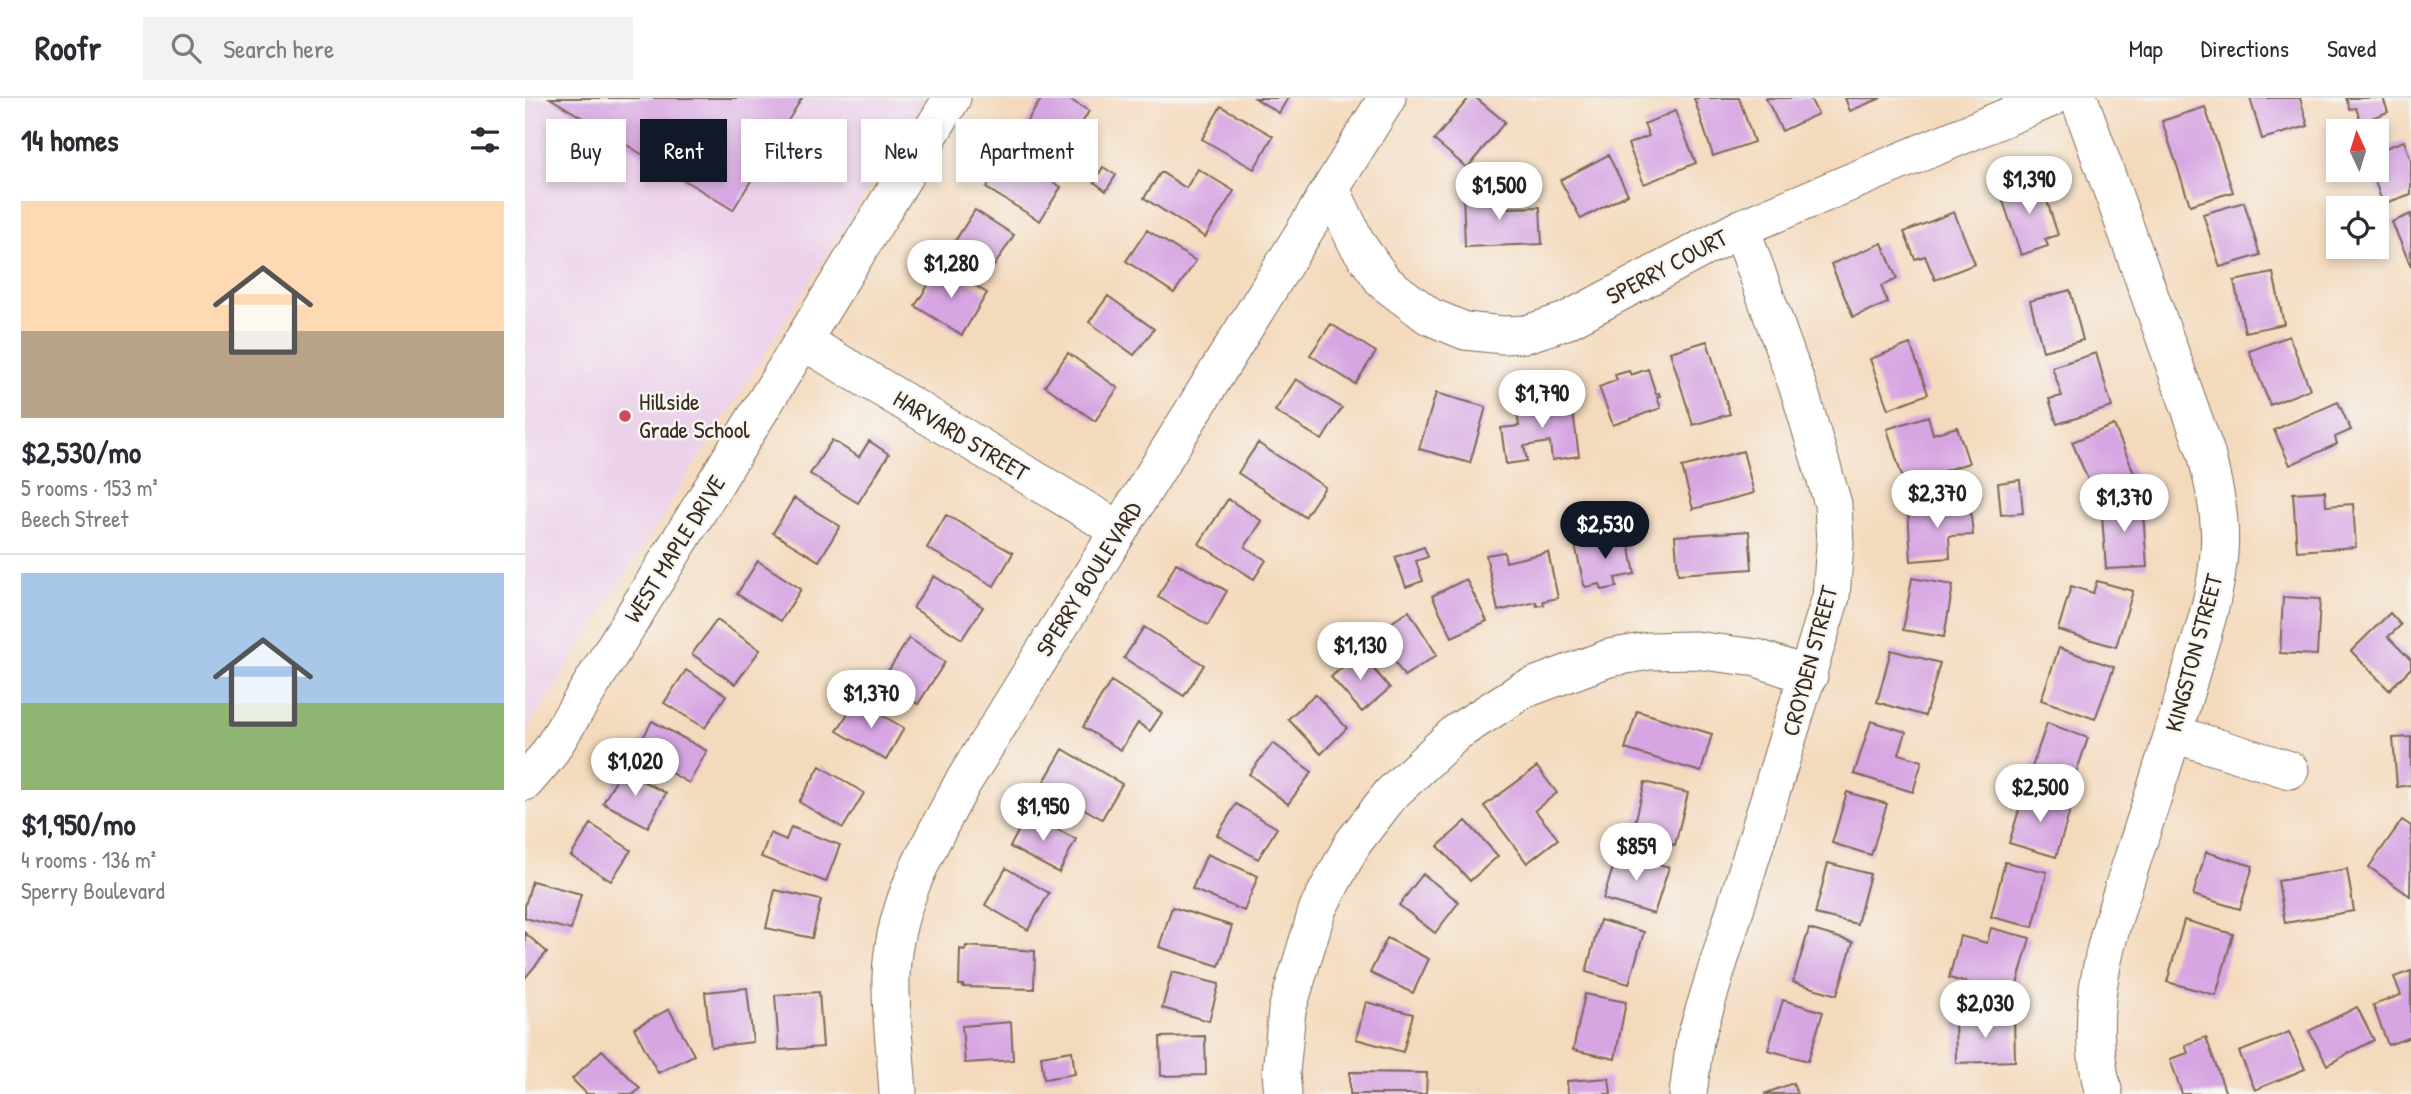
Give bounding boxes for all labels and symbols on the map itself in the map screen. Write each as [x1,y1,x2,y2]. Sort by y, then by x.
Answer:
north arrow [2326,119,2389,182]
pin: $1,390 [1972,156,2086,216]
pin: $1,500 [1442,162,1556,222]
street label: SPERRY COURT [1600,220,1733,311]
pin: $1,280 [894,240,1008,300]
pin: $1,790 [1485,370,1599,430]
street label: HARVARD STREET [888,382,1036,489]
place label: Hillside Grade School [639,385,750,445]
marker: Hillside Grade School [617,408,633,424]
street label: WEST MAPLE DRIVE [616,469,732,628]
pin: $2,370 [1880,470,1994,530]
pin: $1,370 [2067,474,2181,534]
street label: SPERRY BOULEVARD [1028,495,1149,662]
pin: $2,530 [1548,502,1662,561]
street label: KINGSTON STREET [2157,570,2230,735]
street label: CROYDEN STREET [1774,582,1845,739]
pin: $1,130 [1303,622,1417,682]
pin: $1,370 [814,670,928,730]
pin: $1,020 [578,738,692,798]
pin: $2,500 [1983,764,2097,824]
pin: $1,950 [986,784,1100,843]
pin: $859 [1595,824,1677,883]
pin: $2,030 [1928,981,2042,1040]

